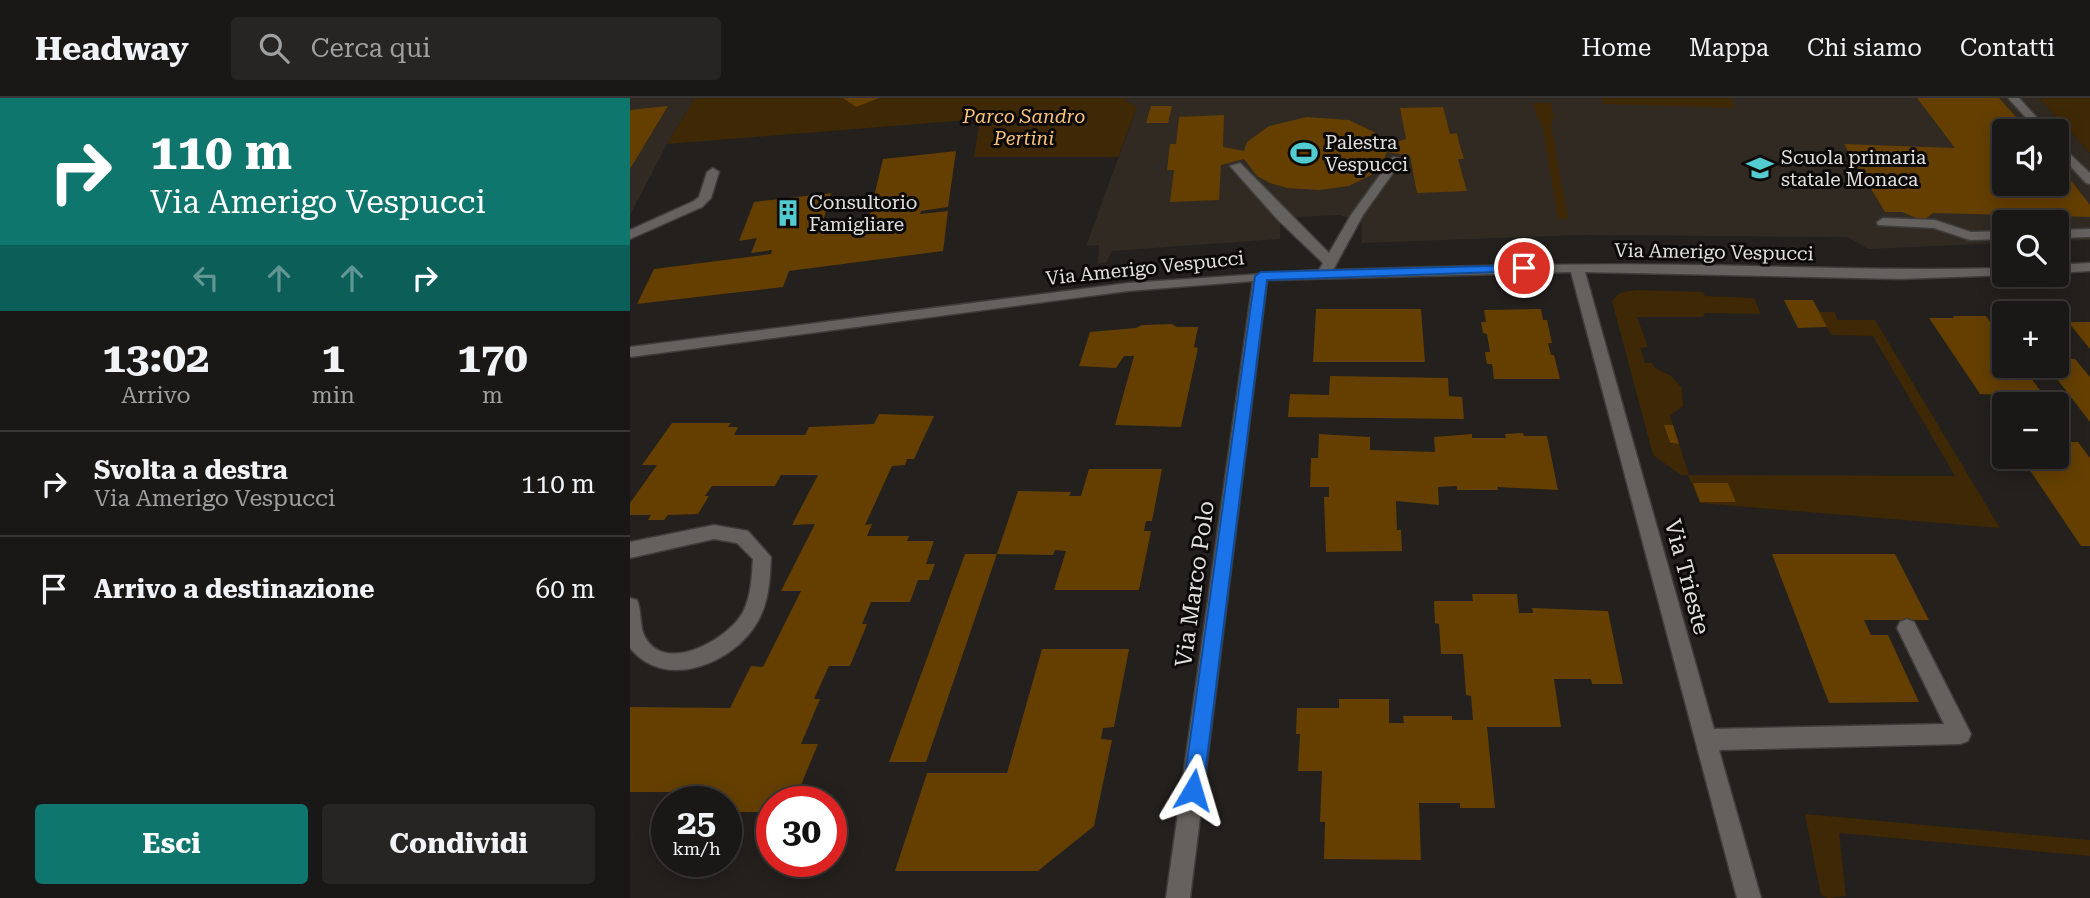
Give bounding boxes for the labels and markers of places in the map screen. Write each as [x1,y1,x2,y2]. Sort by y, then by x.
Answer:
place label: Palestra Vespucci [1325,131,1408,176]
sports icon: Palestra Vespucci [1289,138,1319,168]
place label: Scuola primaria statale Monaca [1781,146,1927,191]
school or university icon: Scuola primaria statale Monaca [1745,153,1775,183]
place label: Consultorio Famigliare [809,191,917,236]
building icon: Consultorio Famigliare [773,198,803,228]
pin [1494,238,1554,298]

